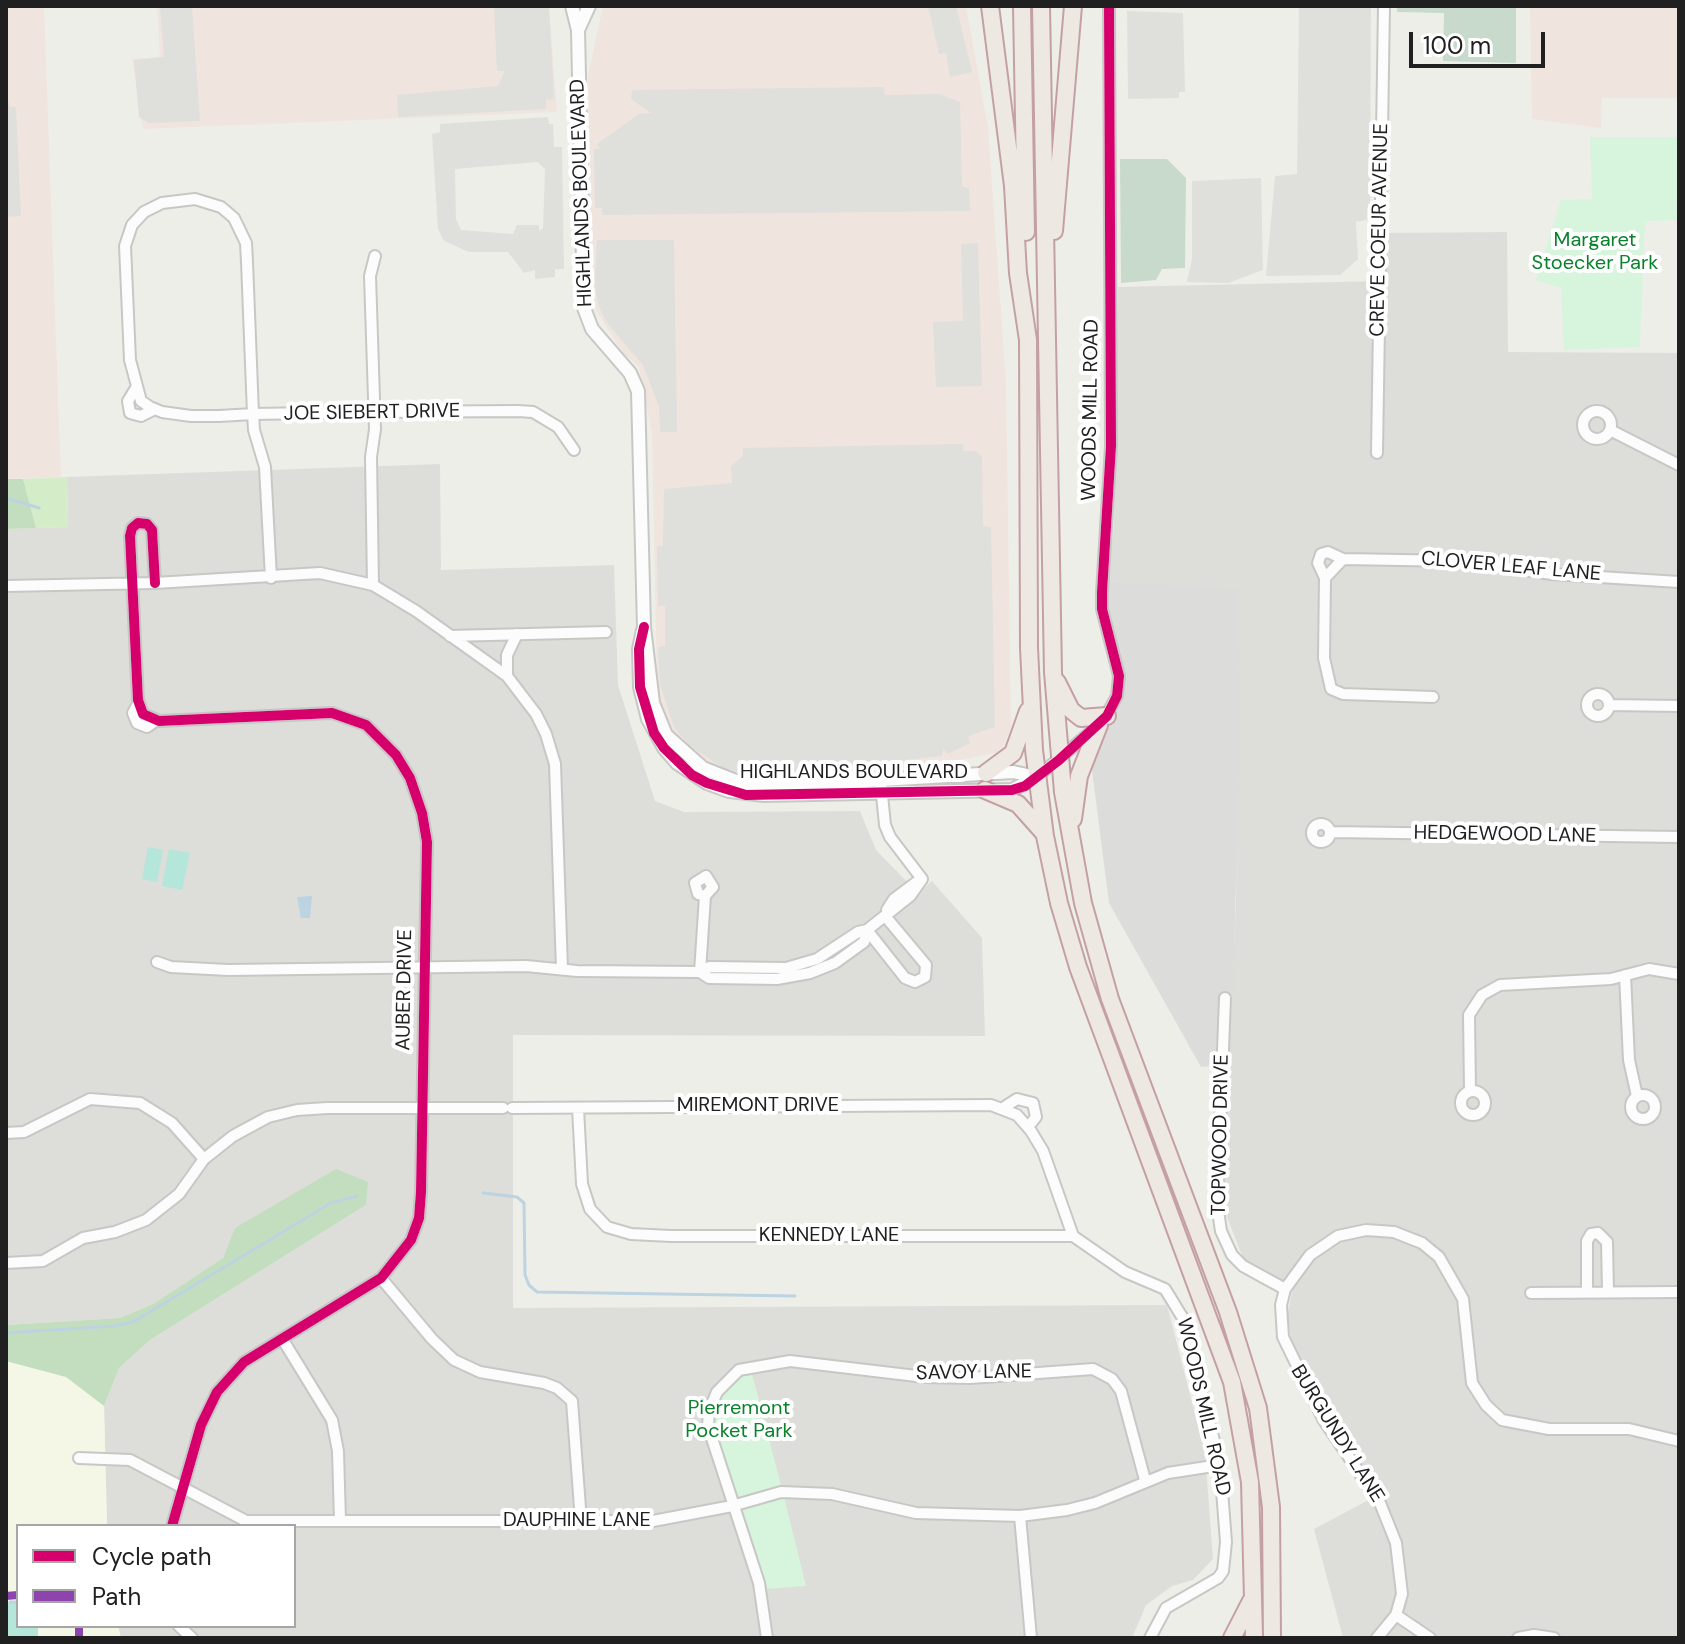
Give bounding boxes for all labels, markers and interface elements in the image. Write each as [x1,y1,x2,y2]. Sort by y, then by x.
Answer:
scale bar [1413,16,1549,66]
text: 100 m [1423,30,1491,61]
street label: HIGHLANDS BOULEVARD [566,79,598,307]
street label: CREVE COEUR AVENUE [1366,123,1394,337]
park label: Margaret Stoecker Park [1532,229,1658,276]
street label: WOODS MILL ROAD [1077,319,1105,501]
street label: JOE SIEBERT DRIVE [284,399,460,427]
street label: CLOVER LEAF LANE [1420,547,1602,587]
street label: HIGHLANDS BOULEVARD [740,761,968,785]
street label: HEDGEWOOD LANE [1413,821,1597,849]
street label: AUBER DRIVE [392,929,418,1051]
street label: TOPWOOD DRIVE [1208,1054,1234,1216]
street label: MIREMONT DRIVE [677,1094,839,1118]
street label: KENNEDY LANE [759,1224,899,1248]
street label: WOODS MILL ROAD [1171,1316,1235,1498]
street label: SAVOY LANE [916,1360,1032,1386]
street label: BURGUNDY LANE [1285,1361,1389,1507]
park label: Pierremont Pocket Park [685,1397,793,1444]
street label: DAUPHINE LANE [503,1509,651,1533]
legend [16,1524,296,1628]
text: Cycle path [92,1541,211,1572]
text: Path [92,1581,141,1612]

